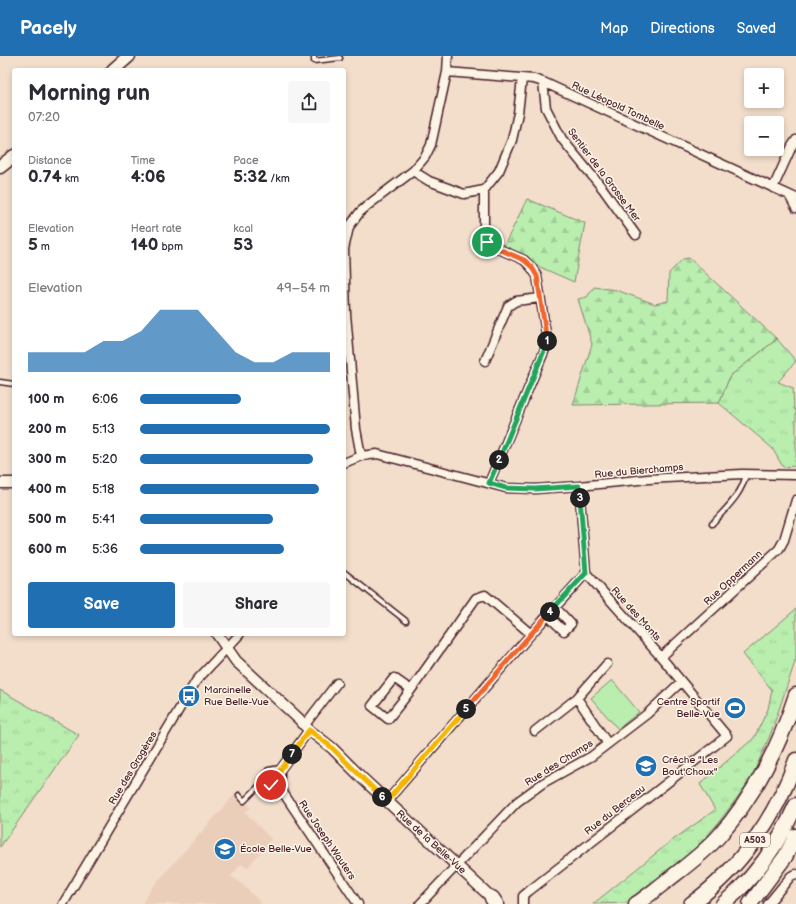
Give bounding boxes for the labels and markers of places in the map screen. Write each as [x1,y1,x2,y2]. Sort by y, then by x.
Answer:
pin [470,225,504,259]
pin: 1 [537,331,557,351]
pin: 2 [489,450,509,470]
pin: 3 [570,488,590,508]
pin: 4 [540,602,560,622]
bus stop icon: Marcinelle Rue Belle-Vue [176,683,202,709]
place label: Marcinelle Rue Belle-Vue [204,684,269,708]
sports icon: Centre Sportif Belle-Vue [722,695,748,721]
place label: Centre Sportif Belle-Vue [657,696,720,720]
pin: 5 [456,699,476,719]
pin: 7 [282,744,302,764]
school or university icon: Crêche "Les Bout'Choux" [633,753,659,779]
place label: Crêche "Les Bout'Choux" [662,754,718,778]
pin [254,768,288,802]
pin: 6 [372,787,392,807]
school or university icon: École Belle-Vue [212,836,238,862]
place label: École Belle-Vue [240,843,312,855]

